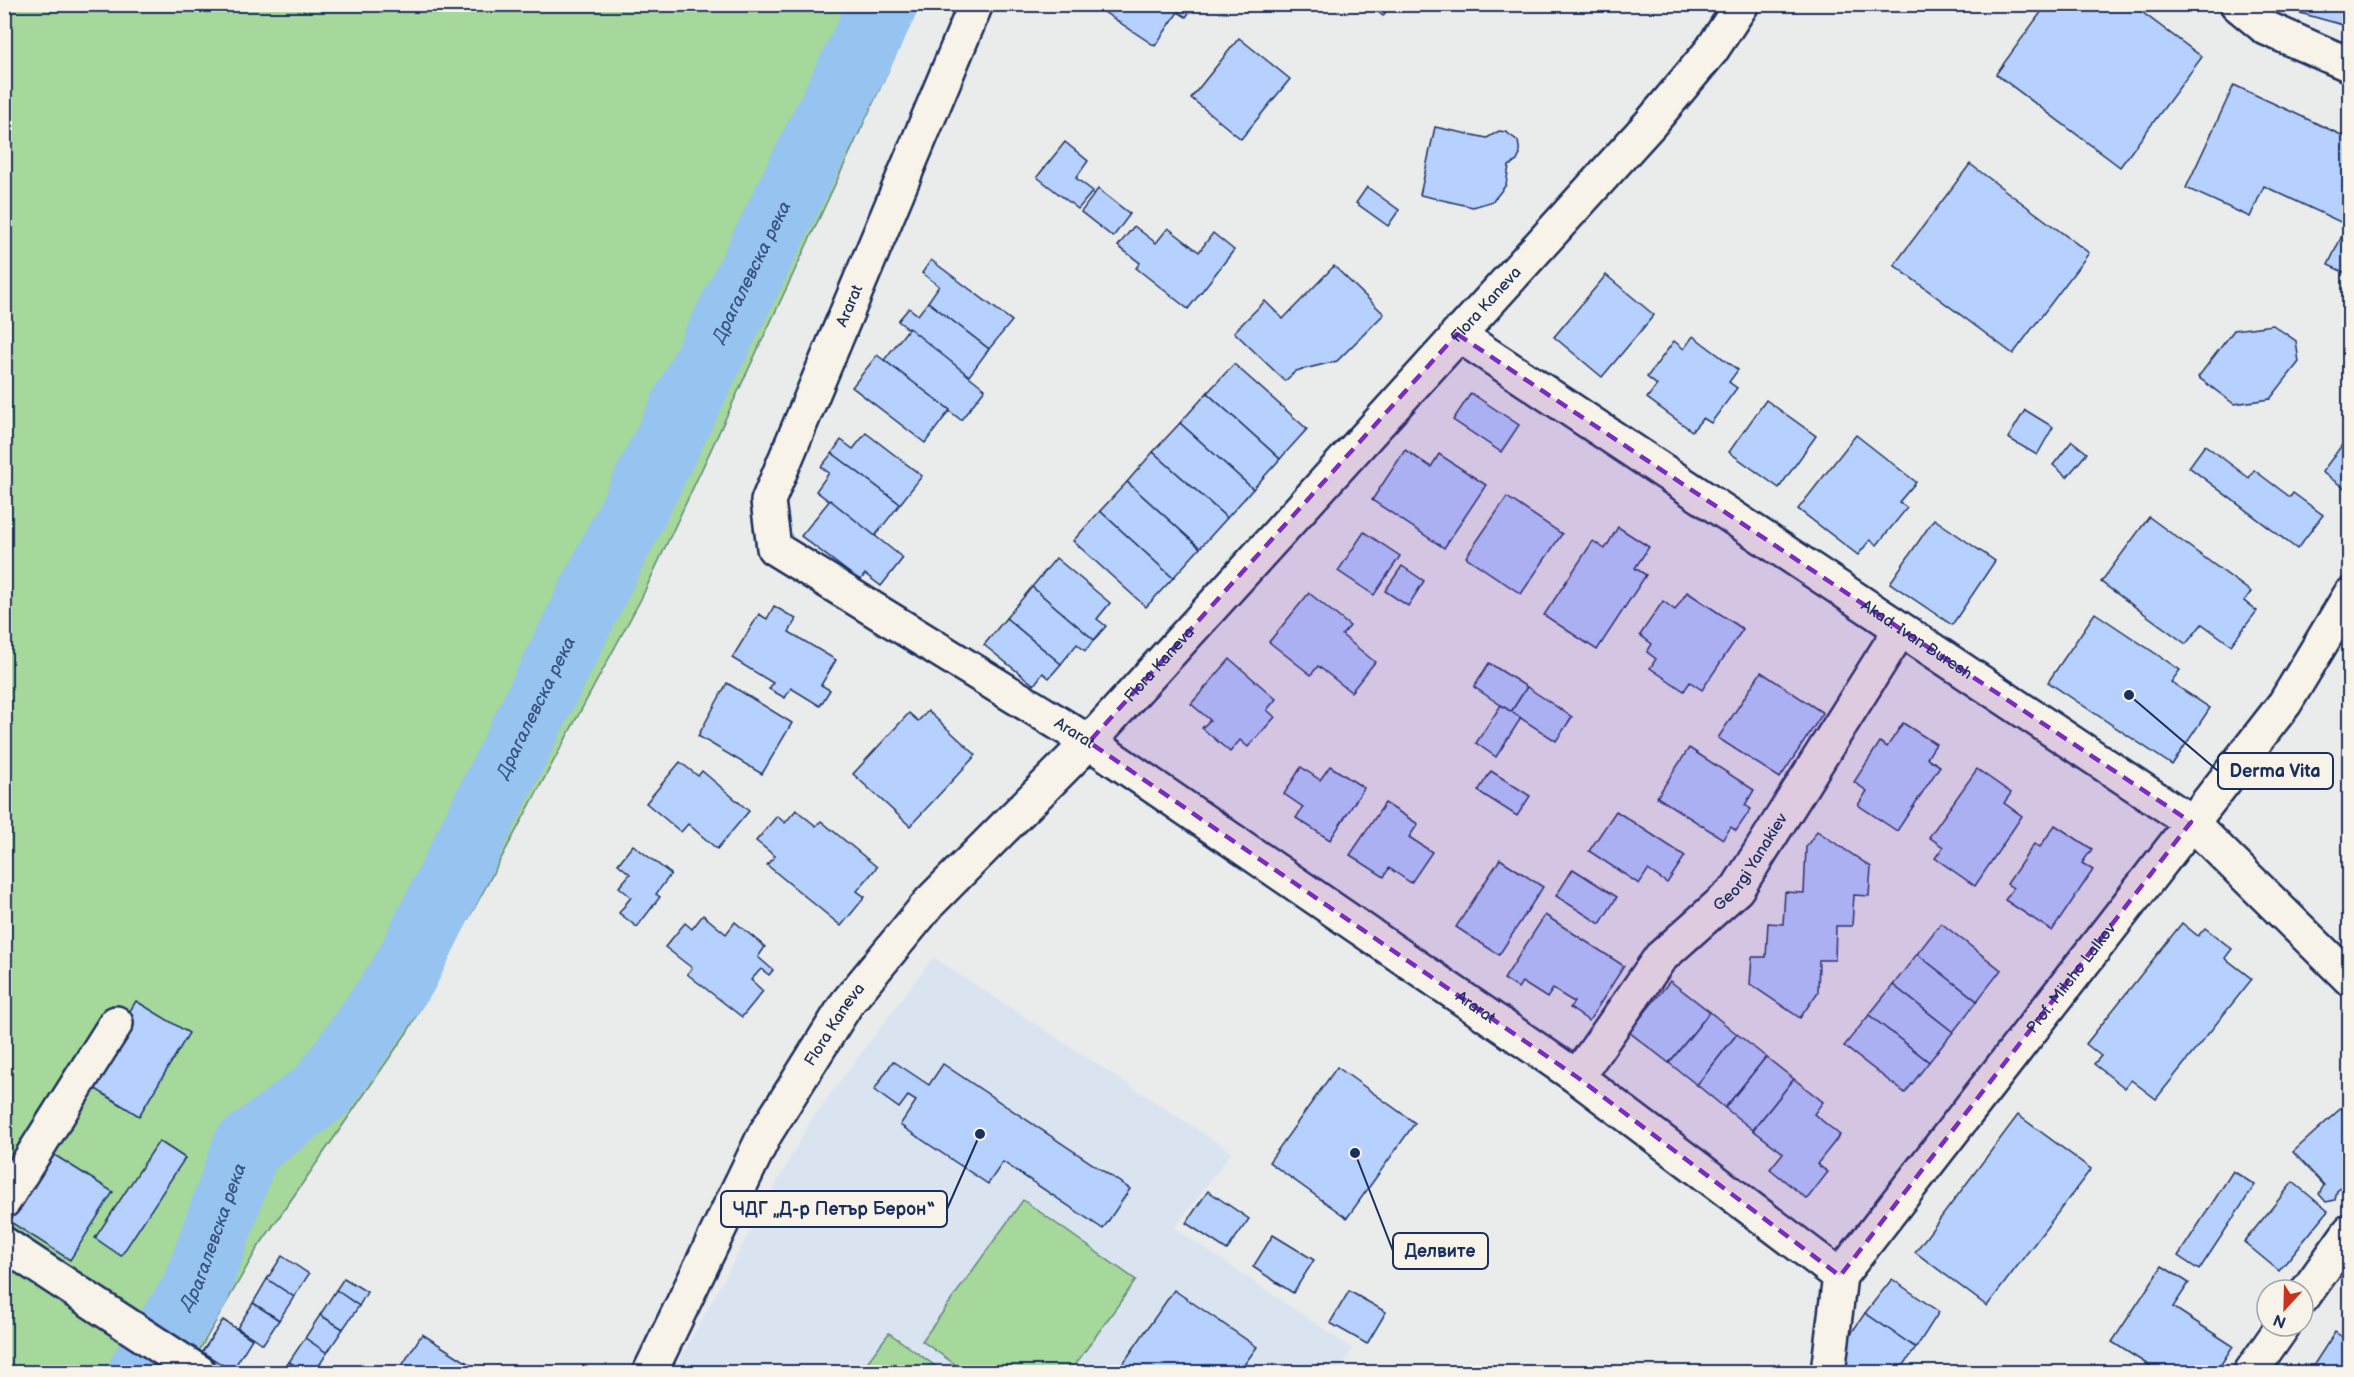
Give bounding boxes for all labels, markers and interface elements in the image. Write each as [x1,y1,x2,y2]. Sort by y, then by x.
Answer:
water label: Драгалевска река [707,198,795,347]
street label: Flora Kaneva [1447,263,1525,346]
street label: Ararat [833,282,867,330]
street label: Akad. Ivan Buresh [1857,596,1976,683]
street label: Flora Kaneva [1120,623,1198,706]
water label: Драгалевска река [492,633,580,783]
street label: Ararat [1051,713,1098,753]
callout: Derma Vita [2218,753,2333,789]
text: Derma Vita [2229,761,2321,782]
street label: Georgi Yanakiev [1709,810,1792,915]
street label: Prof. Milcho Lalkov [2023,919,2120,1037]
street label: Flora Kaneva [800,979,869,1069]
street label: Ararat [1452,987,1499,1028]
water label: Драгалевска река [174,1160,250,1315]
callout: ЧДГ „Д-р Петър Берон“ [721,1191,947,1227]
text: ЧДГ „Д-р Петър Берон“ [733,1199,935,1220]
callout: Делвите [1393,1233,1488,1269]
text: Делвите [1404,1241,1476,1262]
north arrow [2255,1278,2315,1338]
text: N [2271,1309,2289,1332]

